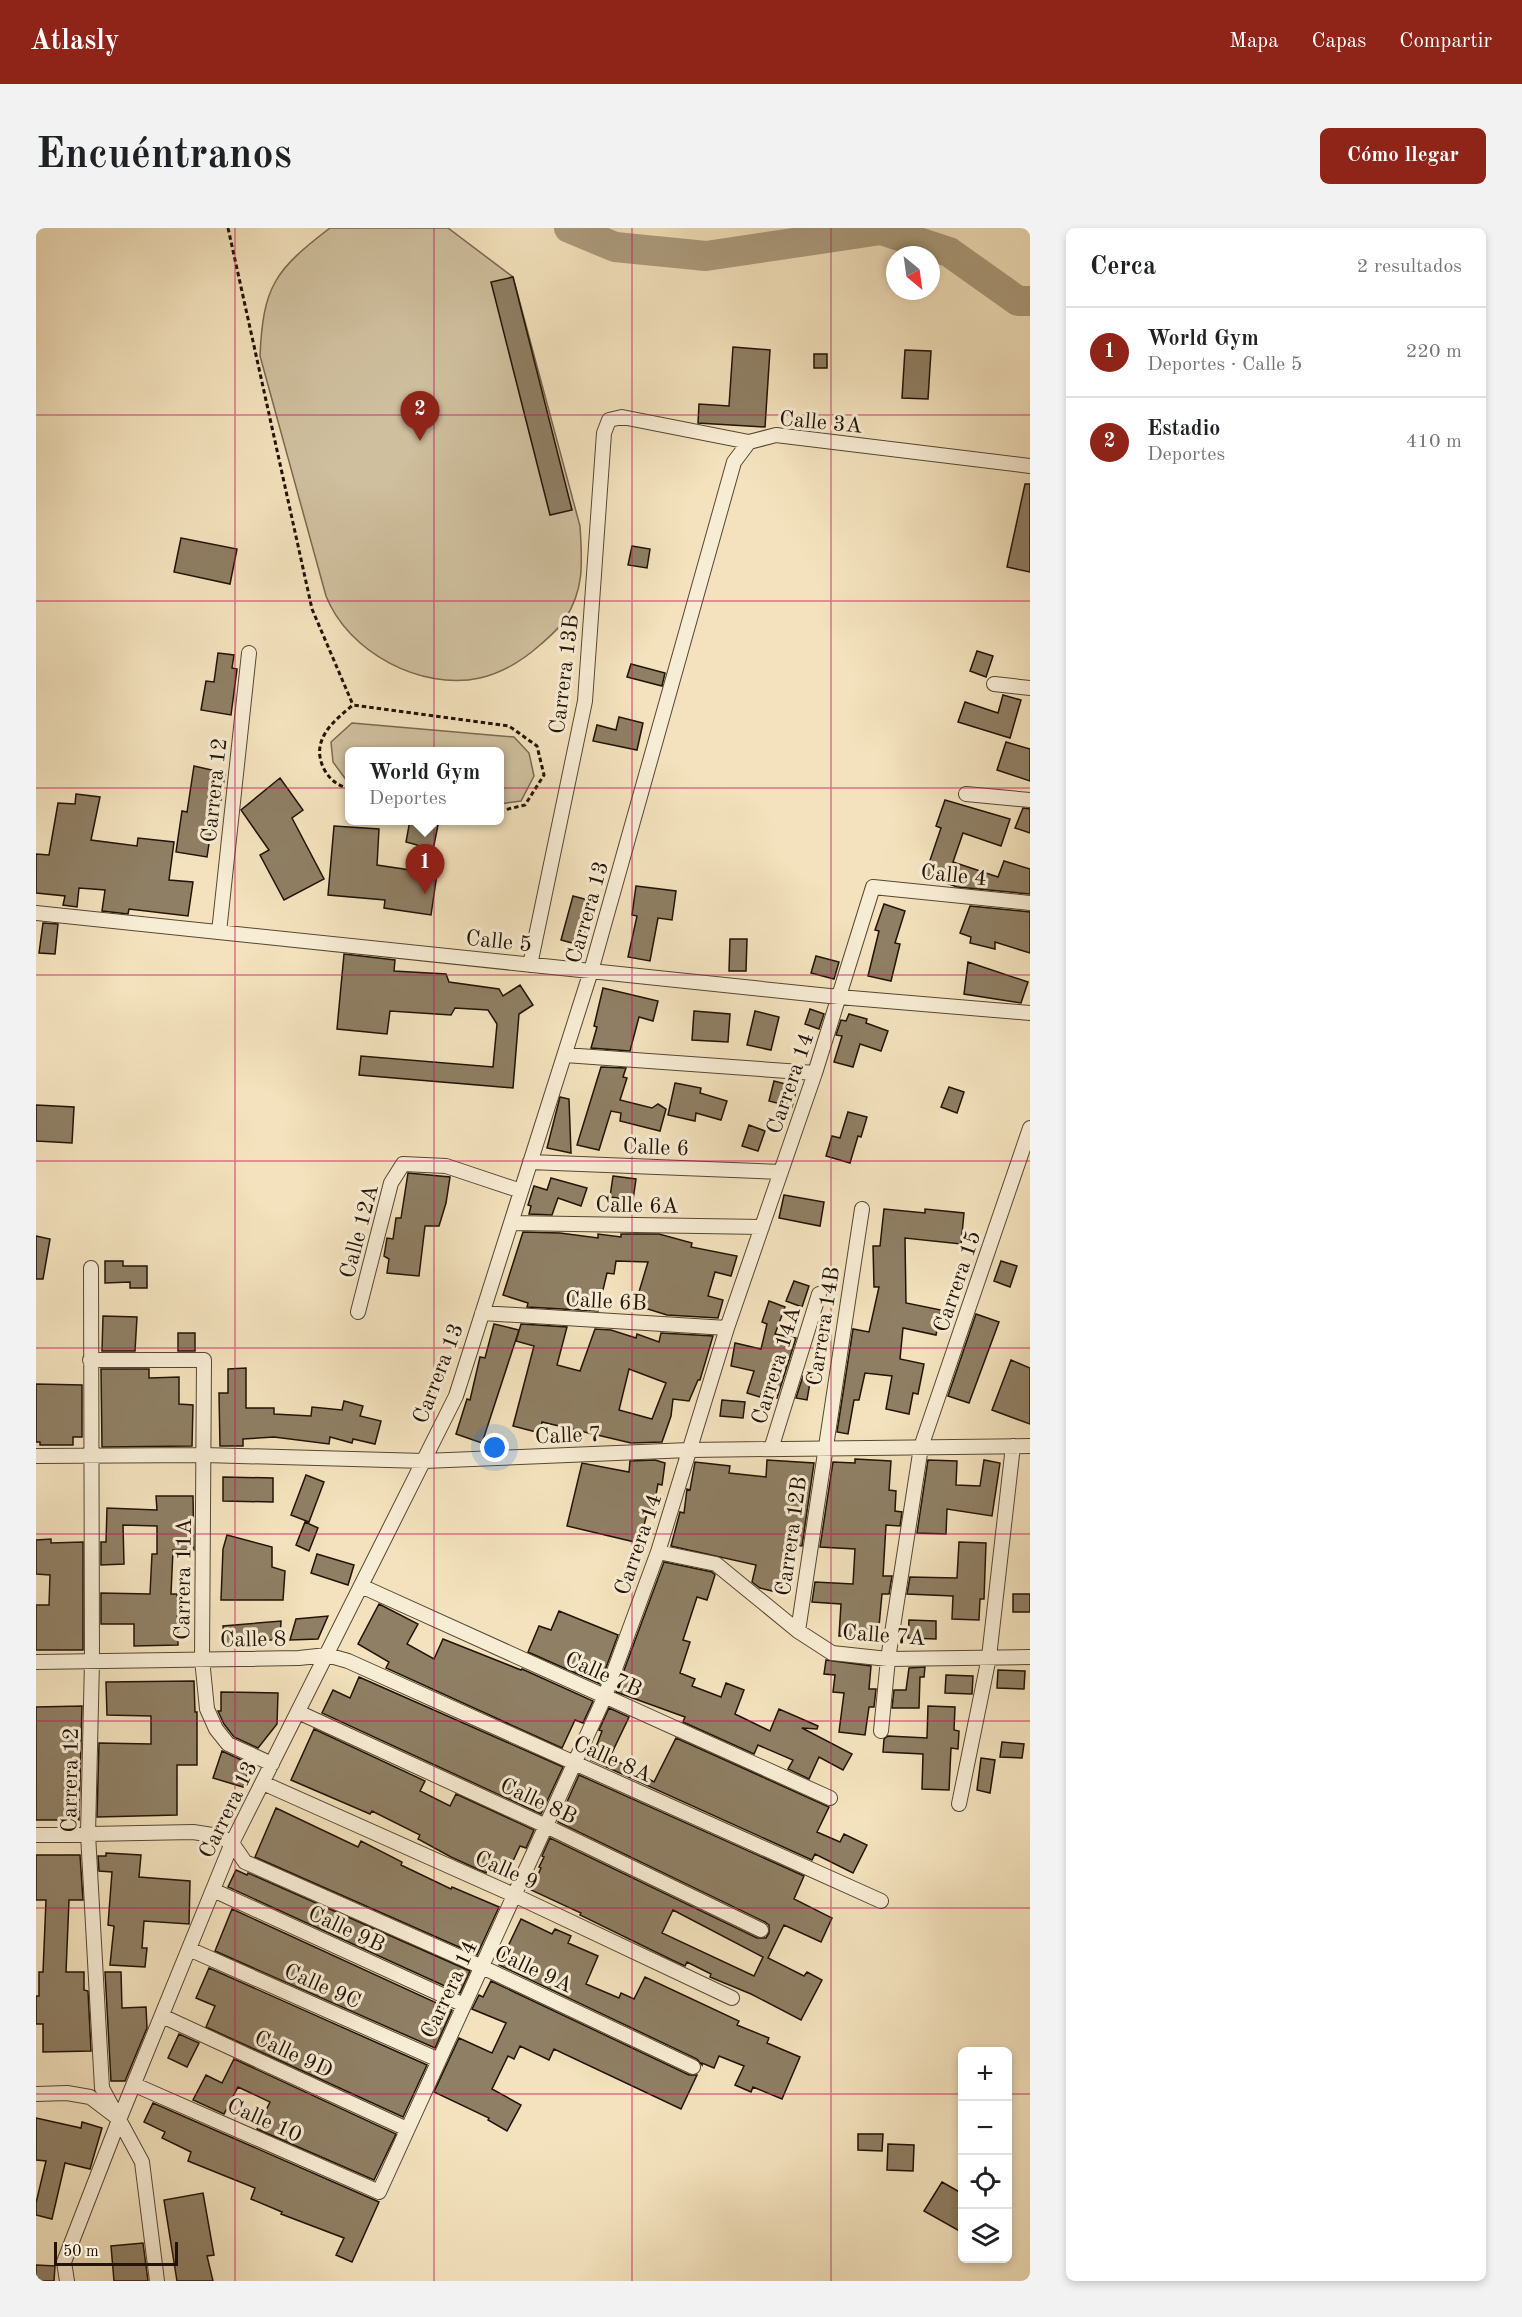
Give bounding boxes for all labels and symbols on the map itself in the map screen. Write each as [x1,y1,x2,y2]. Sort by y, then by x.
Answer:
north arrow [886,246,940,300]
pin: 2 [400,392,440,441]
street label: Calle 3A [778,408,863,438]
street label: Carrera 13B [547,613,583,735]
street label: Carrera 12 [199,737,231,844]
pin: 1 [406,844,444,894]
street label: Carrera 13 [563,859,613,966]
street label: Calle 4 [920,862,988,890]
street label: Calle 5 [465,928,533,956]
street label: Carrera 14 [763,1030,818,1137]
street label: Calle 6 [622,1136,690,1160]
street label: Calle 12A [337,1182,383,1281]
street label: Calle 6A [595,1194,679,1218]
street label: Carrera 15 [930,1228,985,1335]
street label: Carrera 14B [804,1265,844,1388]
street label: Calle 6B [565,1289,647,1315]
street label: Carrera 14A [749,1304,805,1427]
street label: Carrera 13 [410,1321,468,1427]
street label: Calle 7 [534,1424,602,1448]
your location [480,1433,509,1462]
street label: Carrera 12B [773,1475,811,1597]
street label: Carrera 14 [611,1491,666,1598]
street label: Carrera 11A [172,1518,196,1640]
street label: Calle 7A [842,1622,926,1650]
street label: Calle 8 [220,1628,286,1652]
street label: Calle 7B [561,1648,645,1701]
street label: Carrera 12 [59,1727,83,1833]
street label: Calle 8A [570,1733,655,1787]
street label: Carrera 13 [196,1758,262,1862]
street label: Calle 8B [496,1775,580,1829]
street label: Calle 9 [471,1847,541,1894]
street label: Calle 9B [304,1903,388,1957]
street label: Carrera 14 [418,1937,482,2042]
street label: Calle 9A [491,1942,576,1997]
street label: Calle 9C [281,1960,364,2013]
street label: Calle 9D [251,2027,336,2082]
street label: Calle 10 [223,2095,305,2147]
scale bar [54,2239,178,2266]

